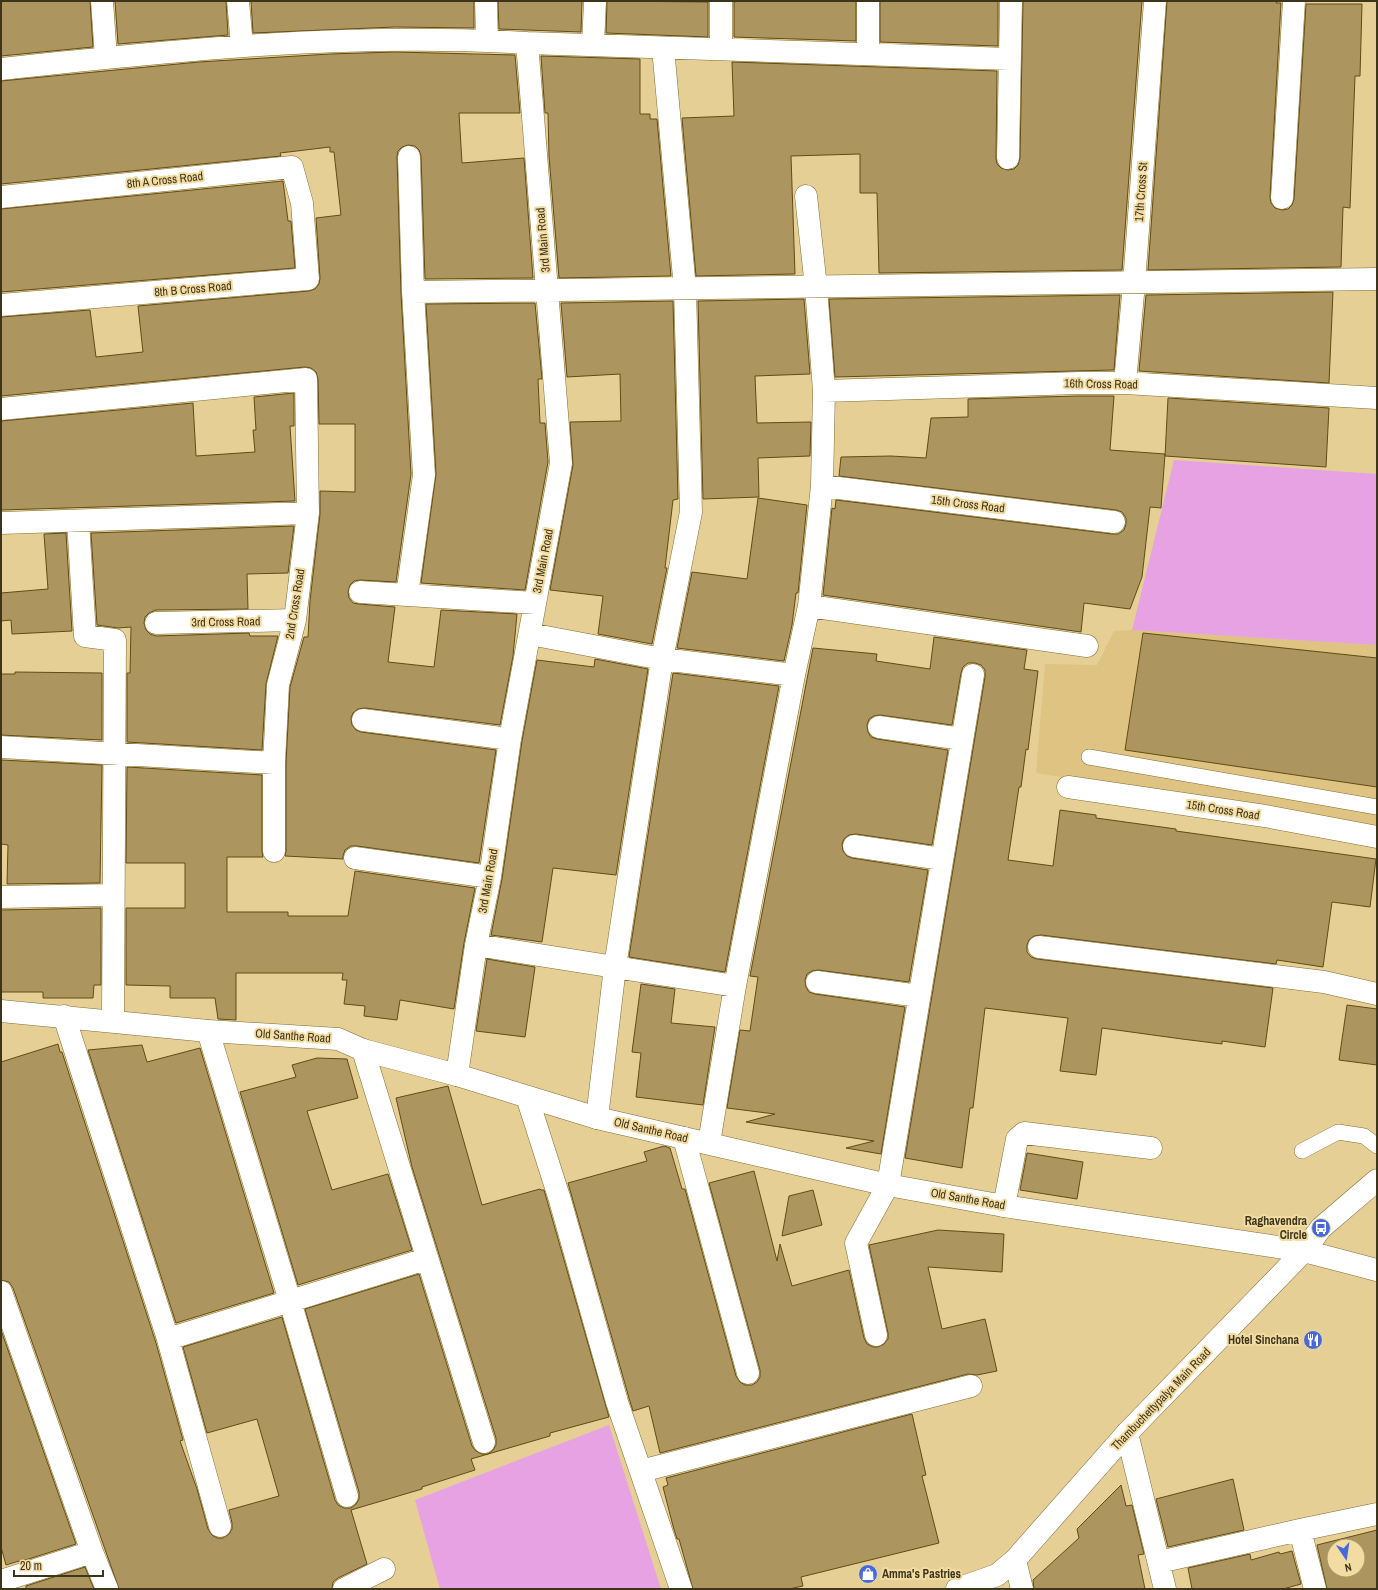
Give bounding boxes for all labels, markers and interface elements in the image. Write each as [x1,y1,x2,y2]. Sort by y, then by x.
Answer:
street label: 17th Cross St [1131,161,1151,222]
street label: 8th A Cross Road [126,168,204,192]
street label: 3rd Main Road [532,207,554,273]
street label: 8th B Cross Road [154,278,232,300]
street label: 16th Cross Road [1064,375,1138,393]
street label: 15th Cross Road [930,492,1006,516]
street label: 3rd Main Road [529,528,557,594]
street label: 2nd Cross Road [282,568,308,640]
street label: 3rd Cross Road [191,613,261,631]
street label: 15th Cross Road [1185,796,1261,824]
street label: 3rd Main Road [474,848,502,914]
street label: Old Santhe Road [255,1025,331,1047]
street label: Old Santhe Road [612,1114,690,1146]
street label: Old Santhe Road [929,1185,1007,1213]
place label: Raghavendra Circle [1245,1213,1308,1243]
bus stop icon: Raghavendra Circle [1310,1217,1332,1239]
restaurant icon: Hotel Sinchana [1302,1329,1324,1351]
place label: Hotel Sinchana [1228,1332,1300,1348]
street label: Thambuchettypalya Main Road [1108,1344,1214,1454]
north arrow [1326,1538,1366,1578]
scale bar [14,1552,103,1578]
text: 20 m [20,1558,42,1574]
text: N [1344,1560,1353,1575]
shop icon: Amma's Pastries [857,1563,879,1585]
place label: Amma's Pastries [882,1566,961,1582]

